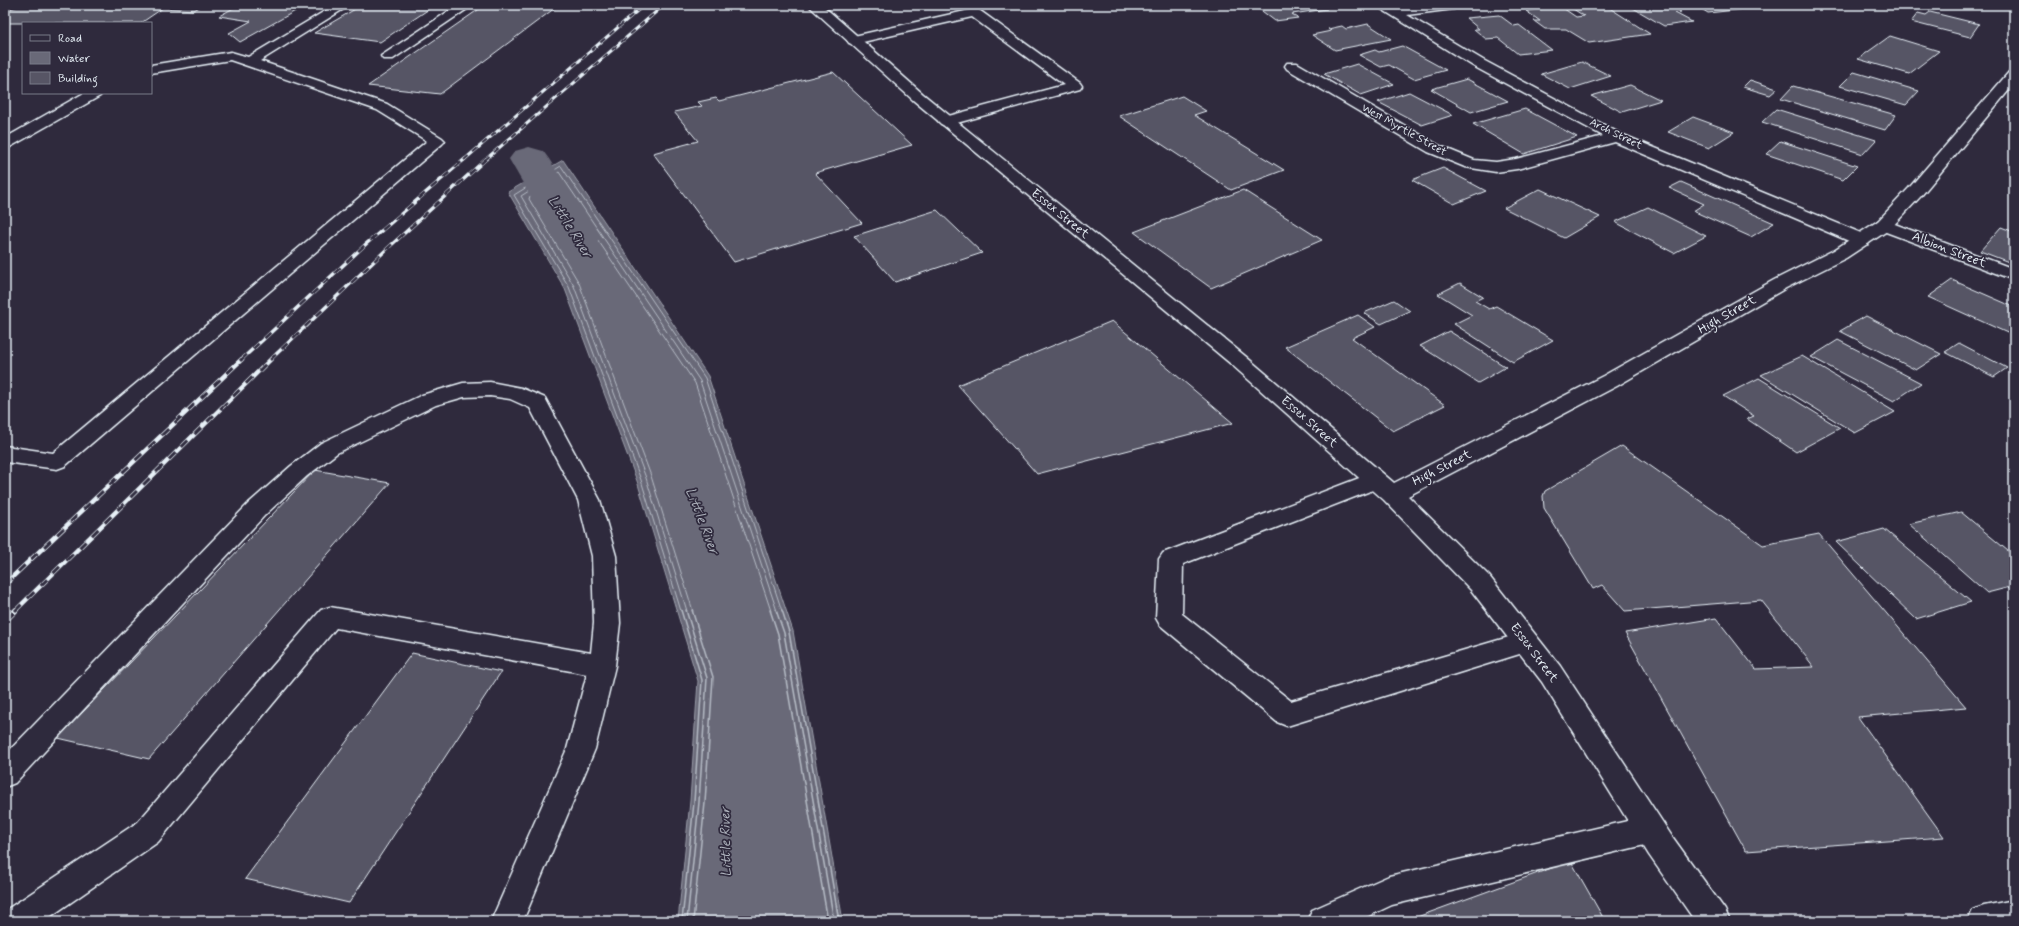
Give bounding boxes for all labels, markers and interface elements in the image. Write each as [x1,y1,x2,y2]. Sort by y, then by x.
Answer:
legend [22,22,152,94]
text: Road [58,31,82,47]
text: Water [58,51,90,67]
text: Building [58,71,98,88]
street label: West Myrtle Street [1359,101,1449,159]
street label: Arch Street [1587,115,1645,153]
street label: Essex Street [1027,185,1093,243]
water label: Little River [544,193,597,263]
street label: Albion Street [1909,228,1989,272]
street label: High Street [1695,291,1760,340]
street label: Essex Street [1277,392,1341,452]
street label: High Street [1410,446,1476,492]
water label: Little River [681,485,724,559]
street label: Essex Street [1506,620,1562,687]
water label: Little River [716,805,736,877]

